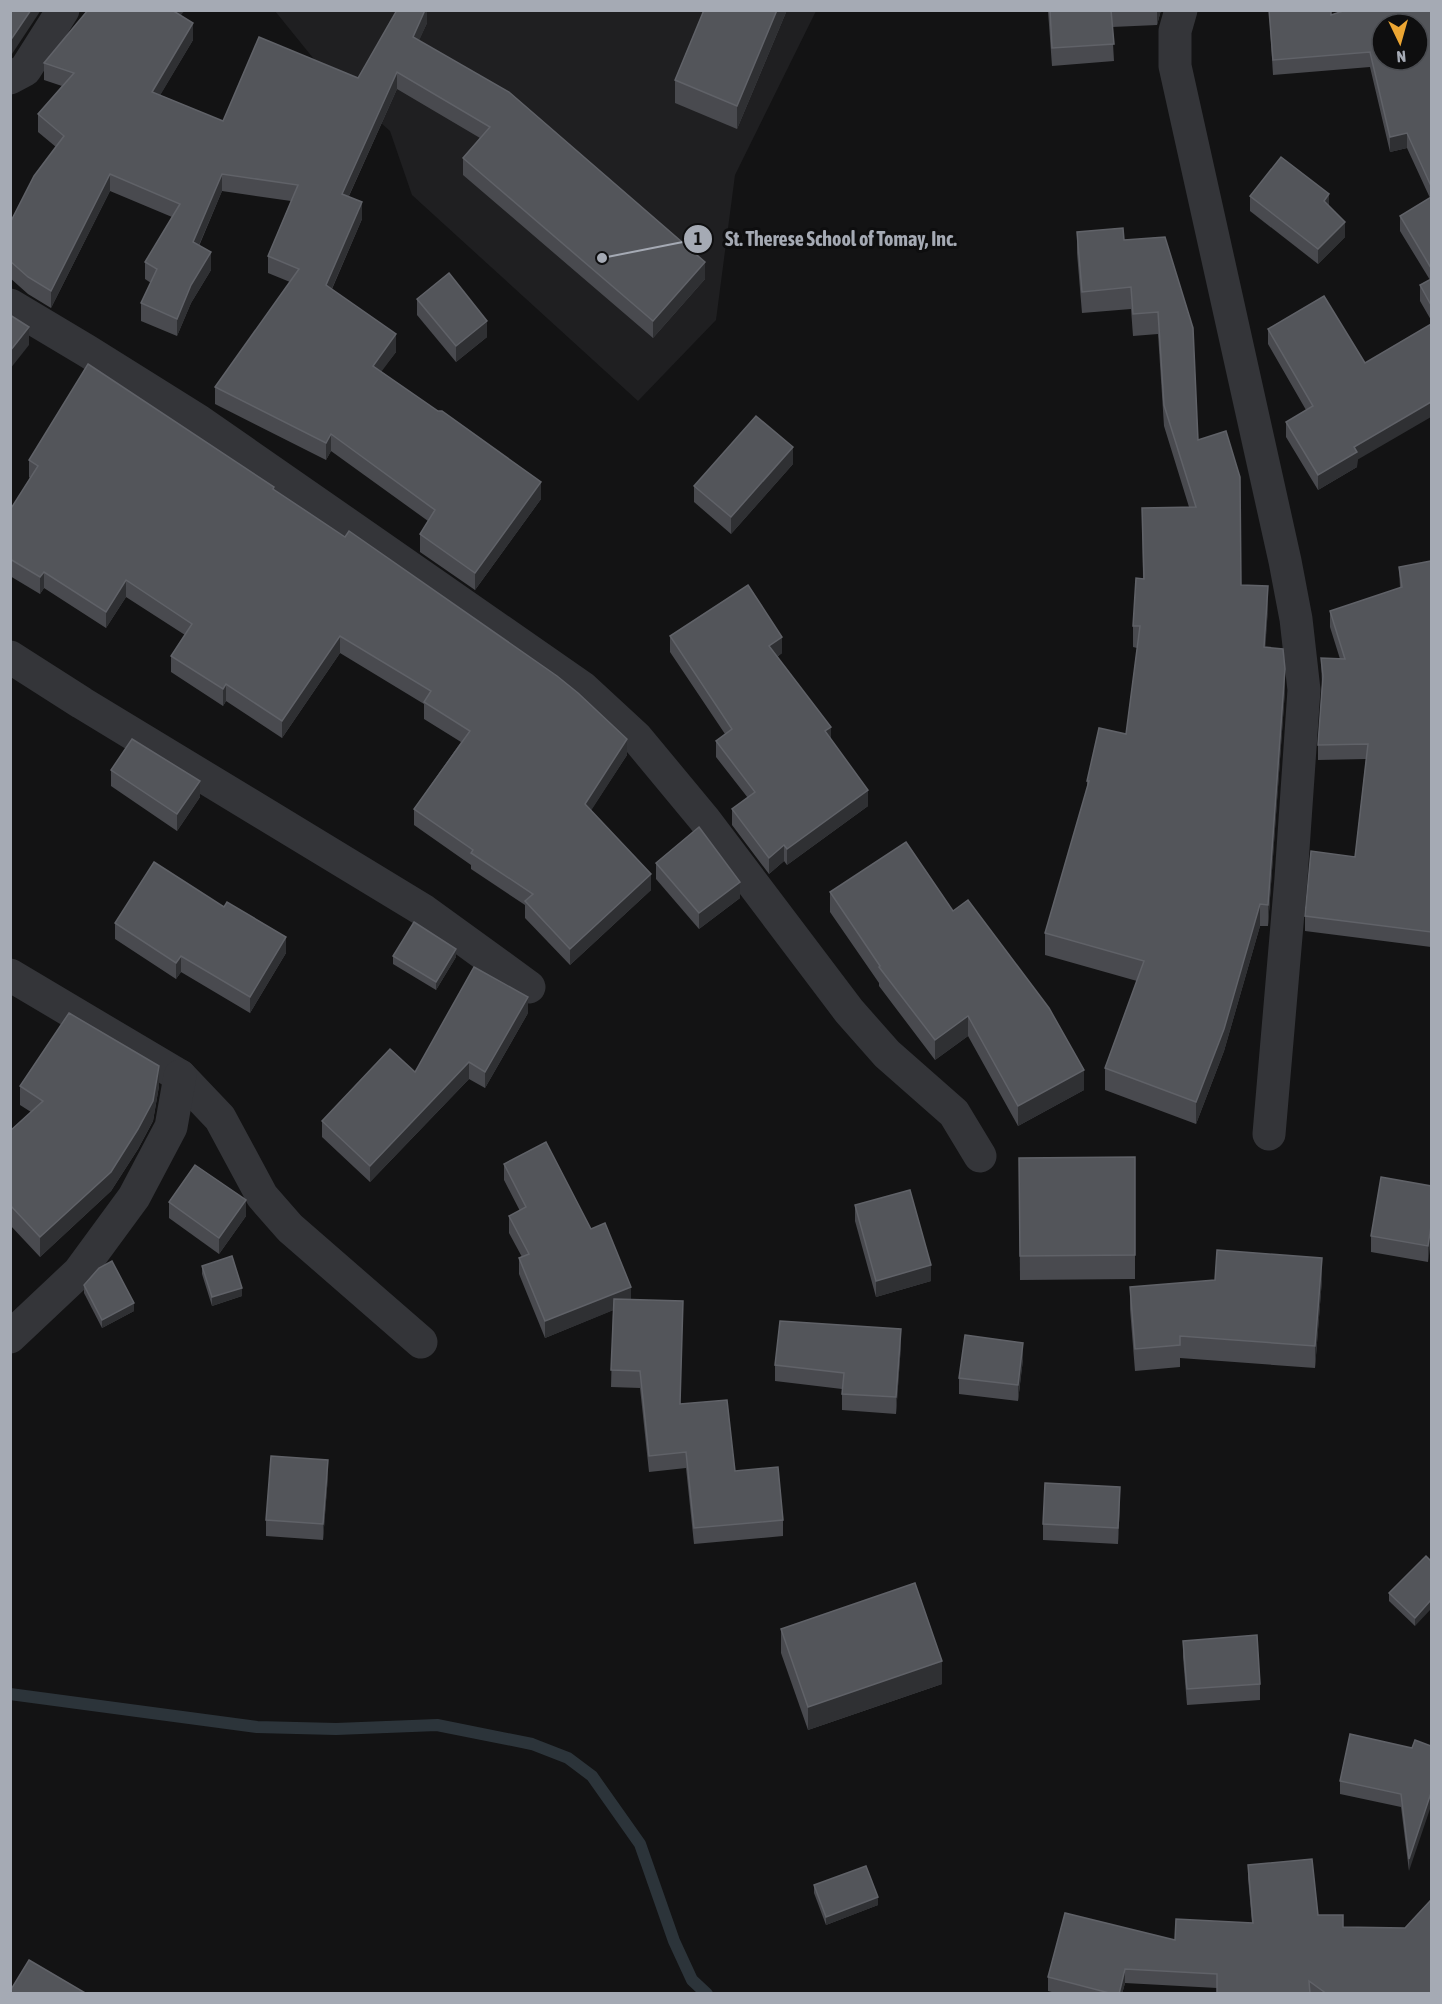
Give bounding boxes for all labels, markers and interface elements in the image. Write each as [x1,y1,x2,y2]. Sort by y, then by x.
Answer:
north arrow [1370,12,1430,72]
text: N [1396,48,1407,66]
callout: St. Therese School of Tomay, Inc. [683,220,969,258]
text: St. Therese School of Tomay, Inc. [725,227,957,250]
text: 1 [694,228,702,249]

